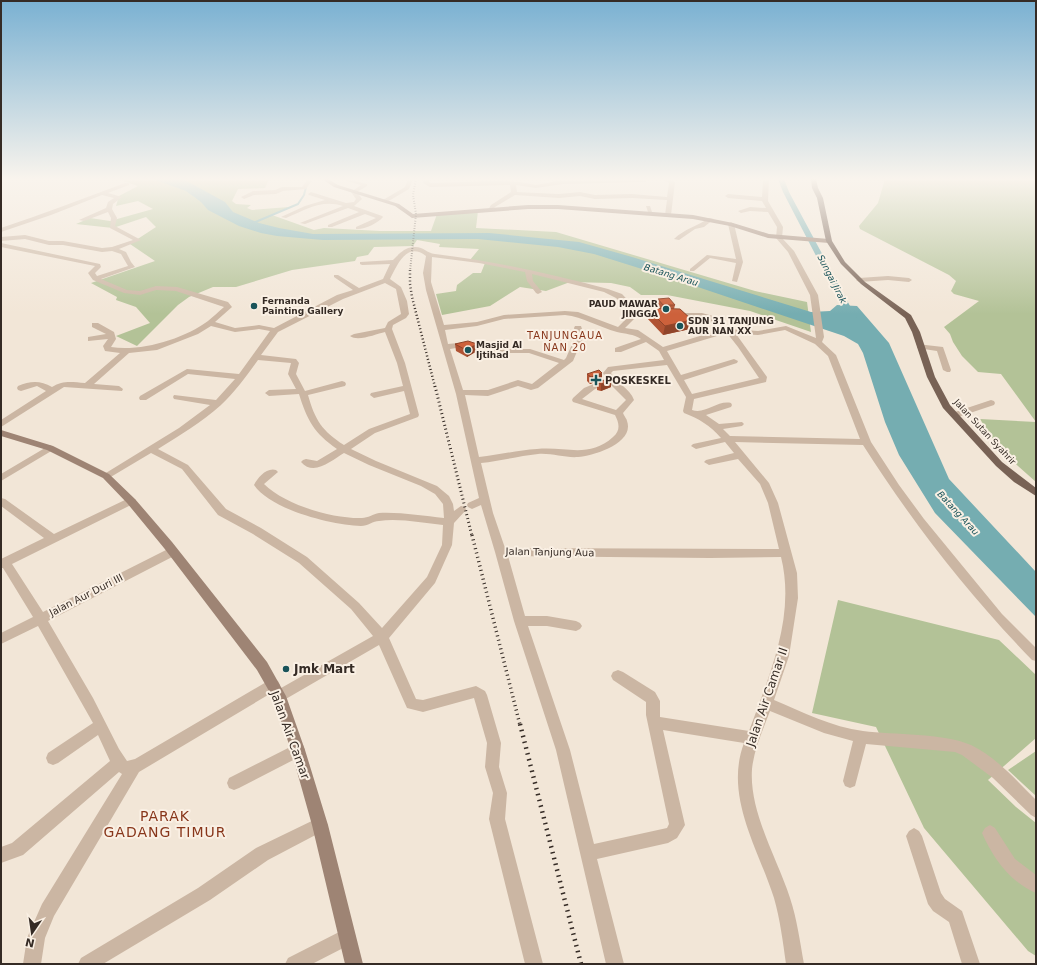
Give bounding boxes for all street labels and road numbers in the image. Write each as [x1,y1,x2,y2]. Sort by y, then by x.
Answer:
street label: Jalan Sutan Syahrir [951,396,1018,467]
street label: Jalan Tanjung Aua [505,546,594,558]
street label: Jalan Aur Duri III [47,572,125,619]
street label: Jalan Air Camar II [743,646,791,749]
street label: Jalan Air Camar [267,688,313,781]

